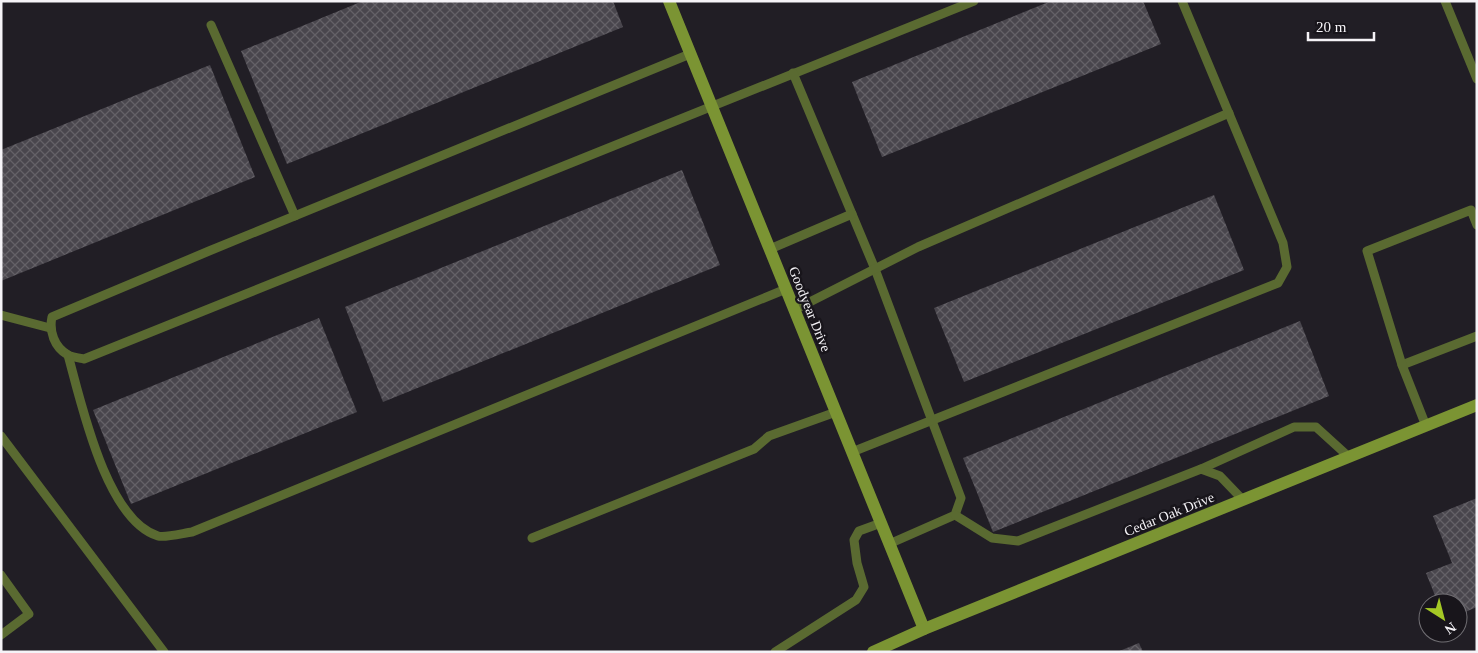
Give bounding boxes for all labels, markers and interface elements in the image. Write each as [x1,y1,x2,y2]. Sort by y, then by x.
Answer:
scale bar [1308,10,1374,42]
text: 20 m [1316,19,1347,35]
street label: Goodyear Drive [786,264,833,354]
street label: Cedar Oak Drive [1122,490,1216,539]
north arrow [1418,593,1468,643]
text: N [1442,619,1459,637]

